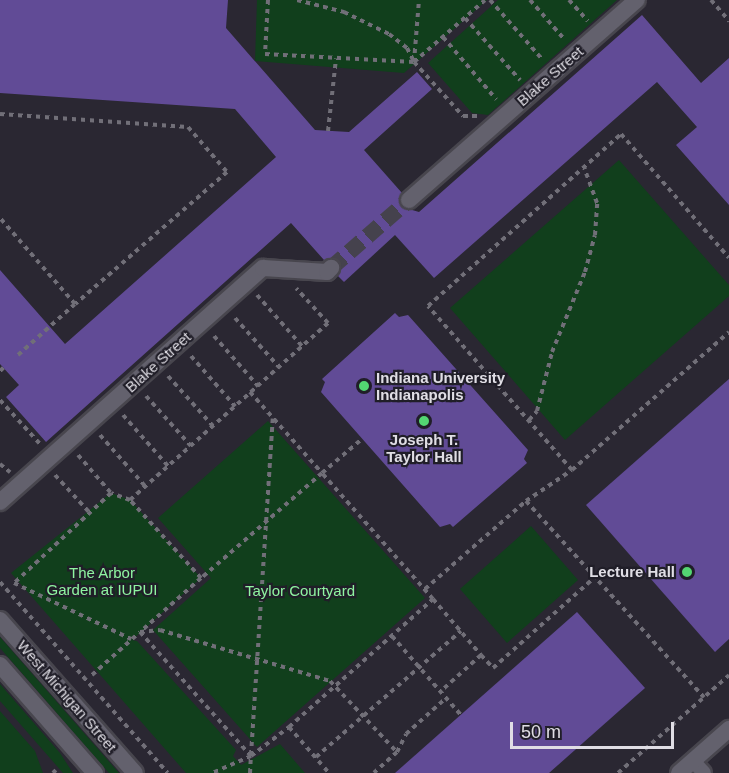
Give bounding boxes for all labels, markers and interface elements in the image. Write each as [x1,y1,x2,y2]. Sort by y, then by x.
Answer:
street label: Blake Street [513,42,587,110]
street label: Blake Street [122,328,194,396]
place label: Indiana University Indianapolis [376,368,505,403]
marker: Indiana University Indianapolis [357,379,371,393]
marker: Joseph T. Taylor Hall [417,414,431,428]
place label: Joseph T. Taylor Hall [386,430,462,465]
park label: The Arbor Garden at IUPUI [47,563,157,598]
place label: Lecture Hall [589,563,675,581]
marker: Lecture Hall [680,565,694,579]
park label: Taylor Courtyard [245,582,355,600]
street label: West Michigan Street [14,636,120,756]
scale bar [513,710,676,748]
text: 50 m [521,722,561,742]

